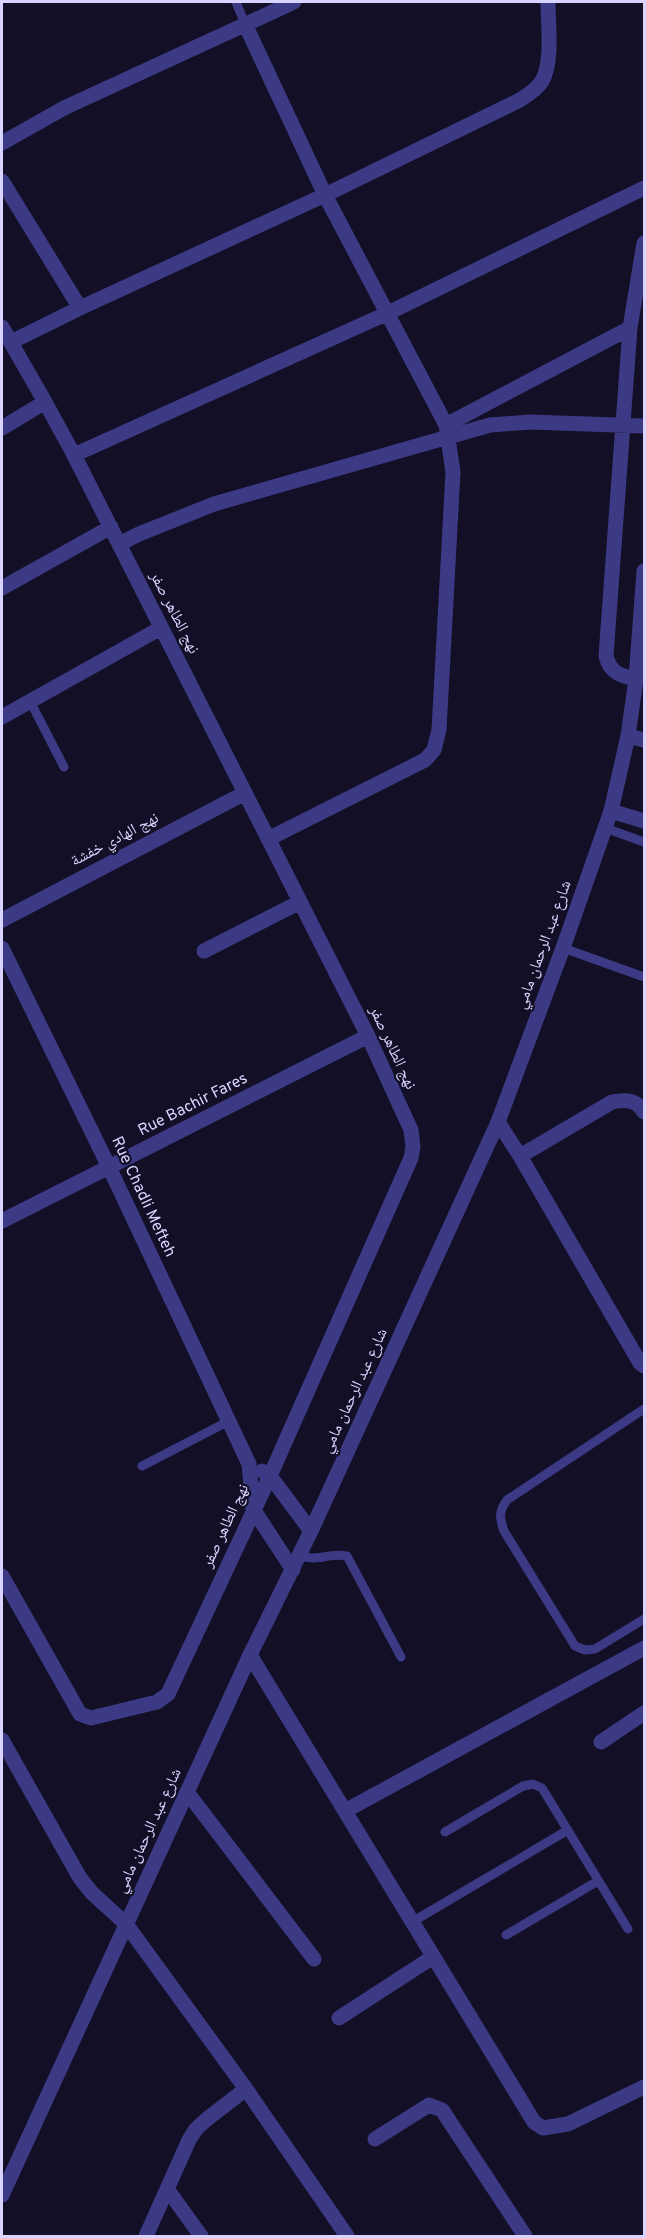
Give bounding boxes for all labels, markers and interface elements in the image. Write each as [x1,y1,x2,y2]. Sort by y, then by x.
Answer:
street label: نهج الطاهر صفر [144,568,203,658]
street label: نهج الهادي خفشة [68,808,163,872]
street label: شارع عبد الرحمان مامي [511,878,578,1012]
street label: نهج الطاهر صفر [364,1002,420,1093]
street label: Rue Bachir Fares [135,1069,251,1141]
street label: Rue Chadli Mefteh [106,1133,180,1261]
street label: شارع عبد الرحمان مامي [317,1325,394,1457]
street label: نهج الطاهر صفر [198,1481,254,1572]
street label: شارع عبد الرحمان مامي [111,1765,188,1897]

